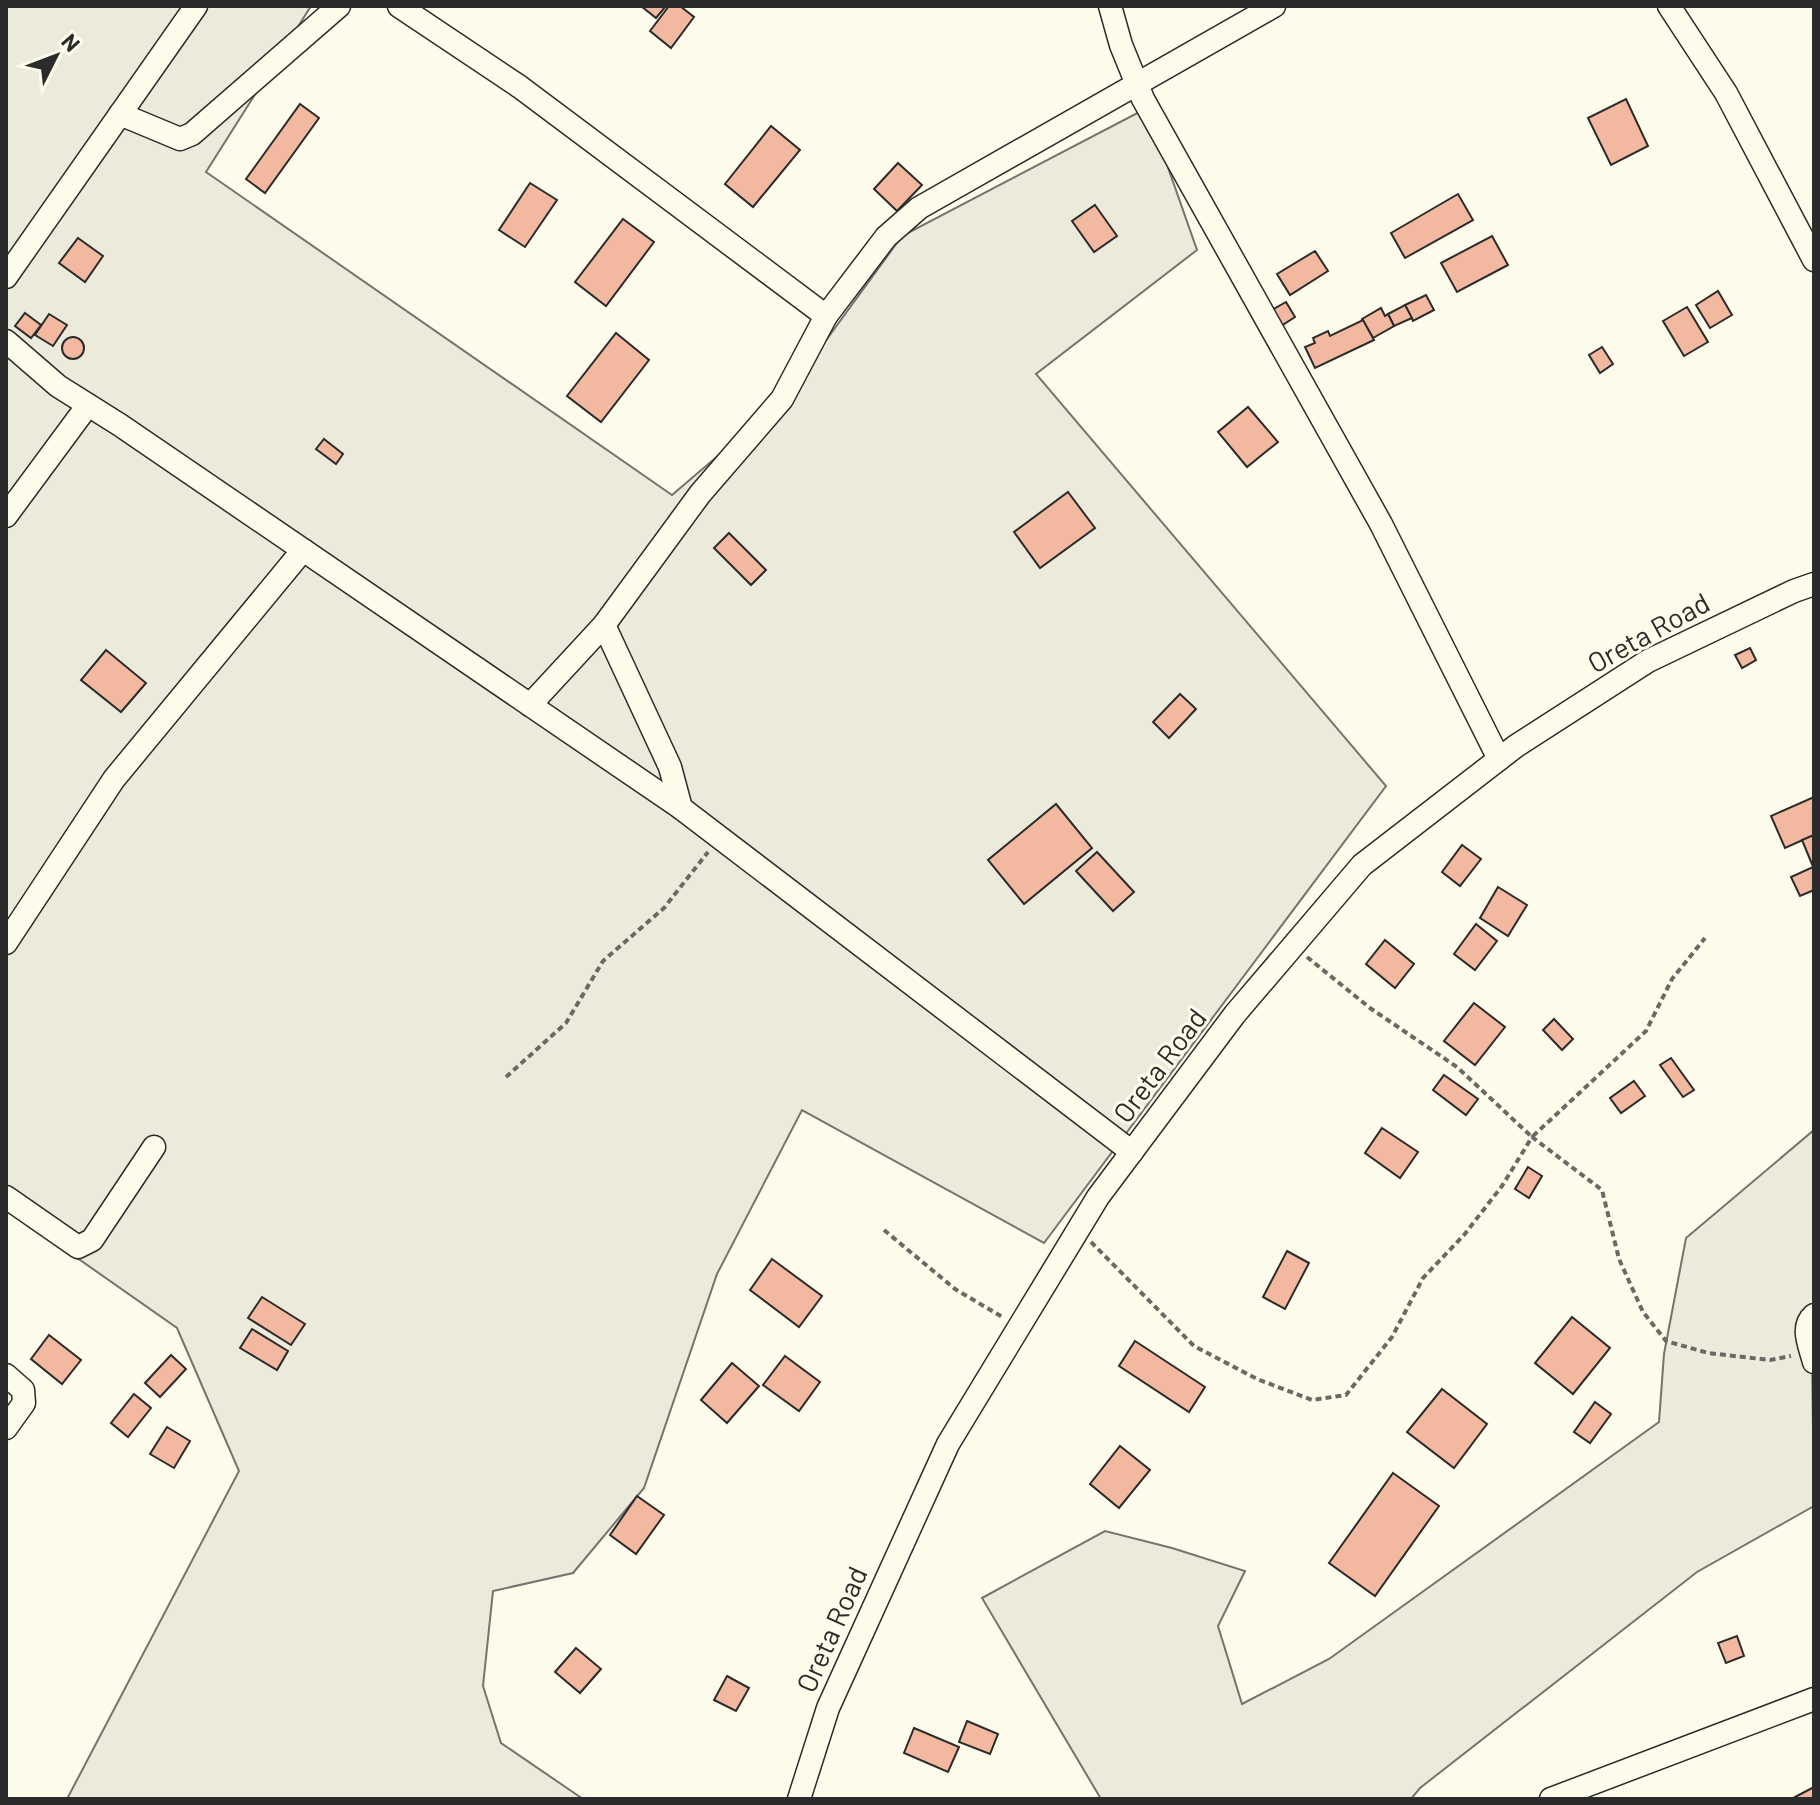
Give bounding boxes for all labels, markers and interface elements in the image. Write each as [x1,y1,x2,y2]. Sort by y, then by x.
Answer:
north arrow [16,16,96,96]
text: N [57,28,86,56]
street label: Oreta Road [1581,585,1715,679]
street label: Oreta Road [1105,1001,1213,1129]
street label: Oreta Road [788,1561,874,1697]

